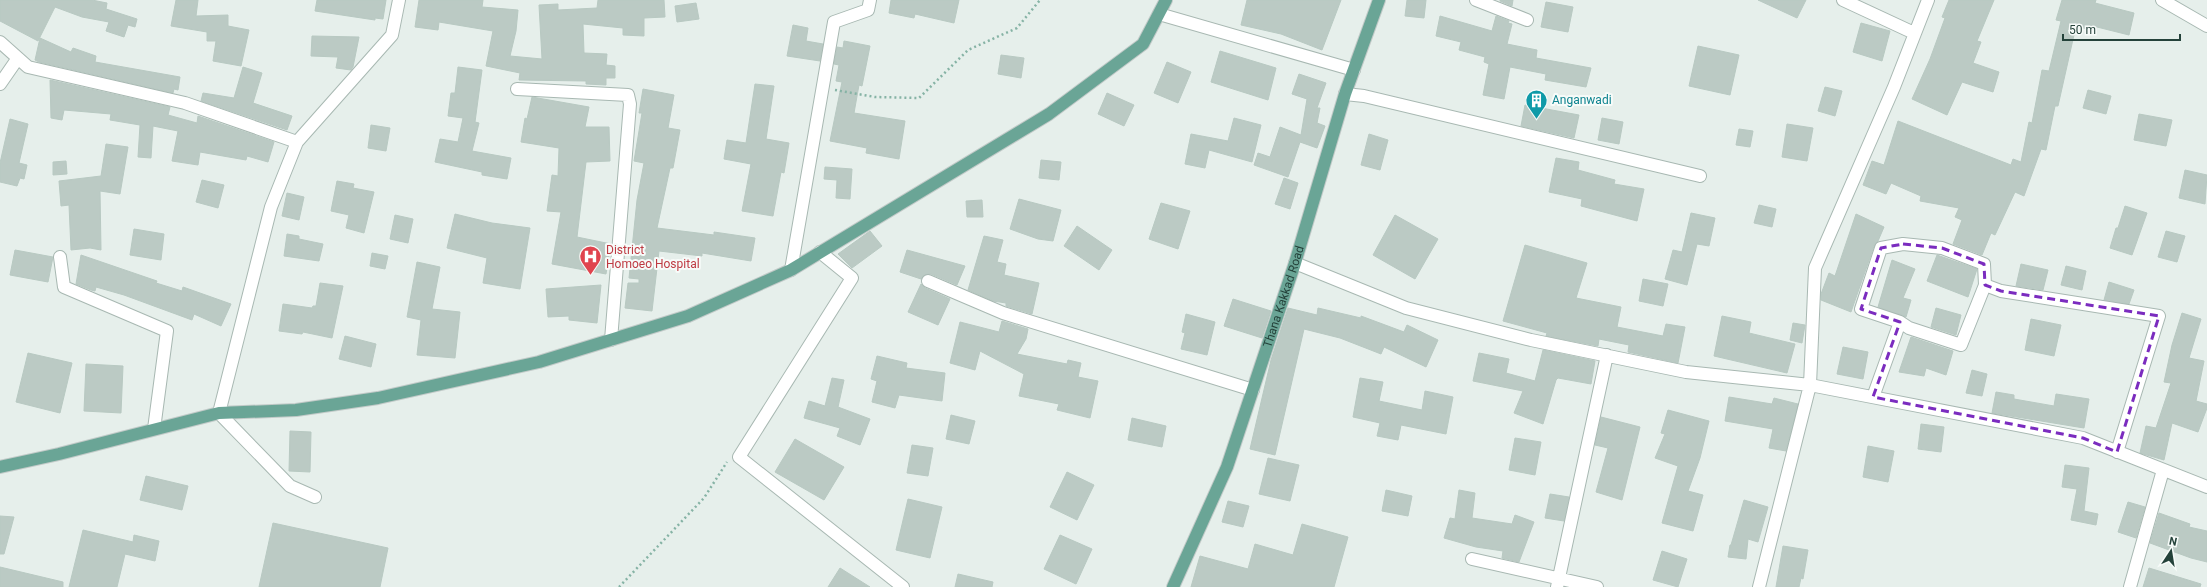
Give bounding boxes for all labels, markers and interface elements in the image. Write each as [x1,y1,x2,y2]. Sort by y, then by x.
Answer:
scale bar [2063,16,2180,42]
text: 50 m [2069,23,2096,37]
building icon: Anganwadi [1523,87,1549,120]
place label: Anganwadi [1552,93,1612,107]
place label: District Homoeo Hospital [606,243,700,271]
hospital icon: District Homoeo Hospital [577,244,603,277]
street label: Thana Kakkad Road [1260,244,1307,350]
north arrow [2151,531,2191,571]
text: N [2168,535,2178,549]

